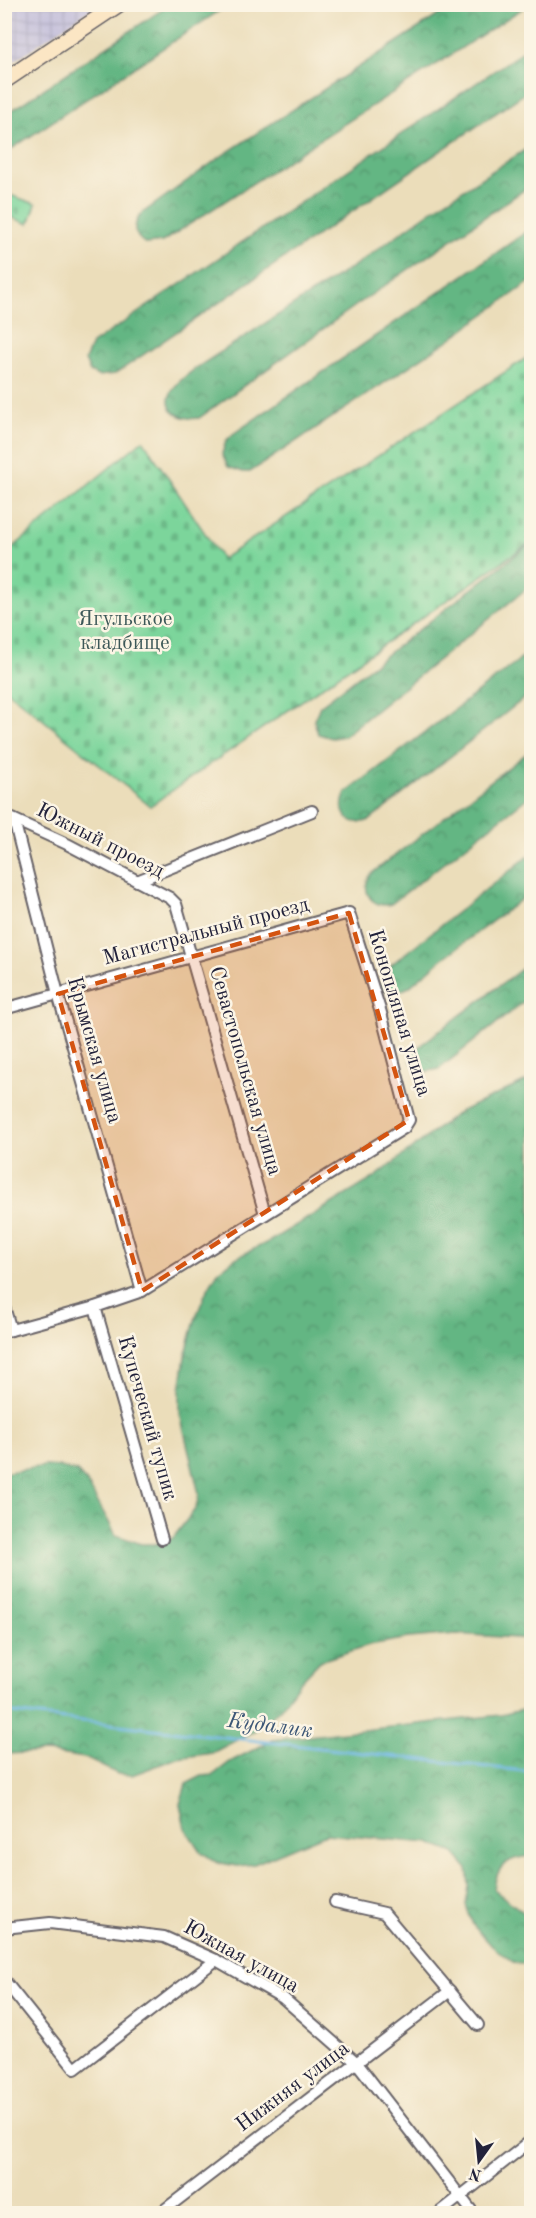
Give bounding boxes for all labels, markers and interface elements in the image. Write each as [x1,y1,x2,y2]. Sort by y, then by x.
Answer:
park label: Ягульское кладбище [77,609,173,654]
street label: Южный проезд [33,800,168,883]
street label: Магистральный проезд [101,894,312,970]
street label: Конопляная улица [364,927,434,1099]
street label: Севастопольская улица [205,964,285,1178]
street label: Крымская улица [63,974,125,1126]
street label: Купеческий тупик [113,1333,181,1503]
water label: Кудалик [225,1710,314,1742]
street label: Южная улица [180,1917,302,1997]
street label: Нижняя улица [232,2038,354,2136]
north arrow [449,2131,509,2191]
text: N [467,2164,484,2183]

